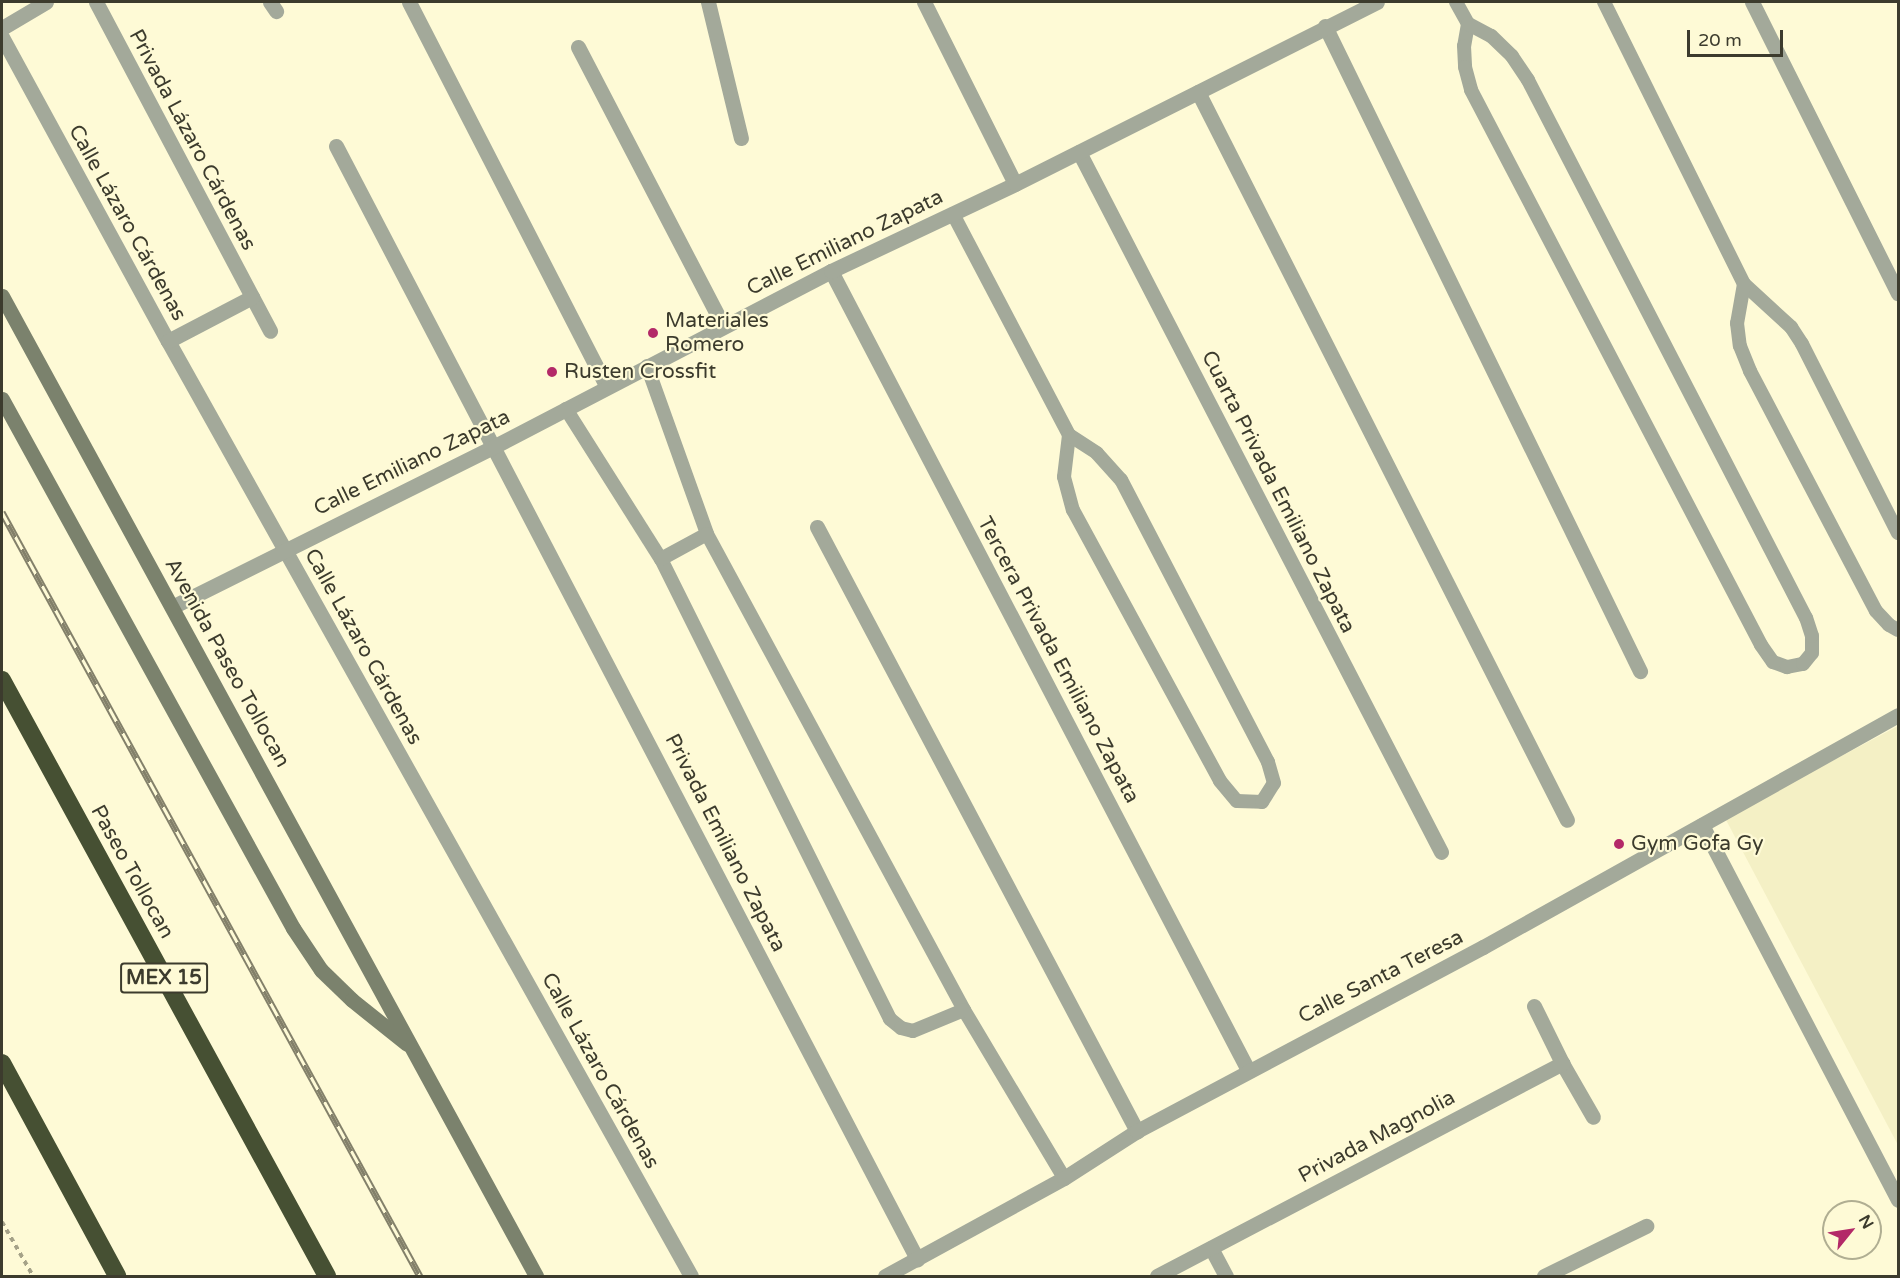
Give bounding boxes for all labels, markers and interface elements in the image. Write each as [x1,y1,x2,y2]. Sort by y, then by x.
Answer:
scale bar [1690,18,1786,56]
street label: Privada Lázaro Cárdenas [123,25,261,255]
text: 20 m [1698,29,1742,51]
street label: Calle Lázaro Cárdenas [63,121,191,325]
street label: Calle Emiliano Zapata [743,185,947,301]
place label: Materiales Romero [665,308,769,358]
marker: Materiales Romero [646,326,660,340]
street label: Cuarta Privada Emiliano Zapata [1196,347,1360,637]
place label: Rusten Crossfit [564,359,716,385]
marker: Rusten Crossfit [545,365,559,379]
street label: Calle Emiliano Zapata [310,405,514,521]
street label: Tercera Privada Emiliano Zapata [972,512,1144,808]
street label: Calle Lázaro Cárdenas [299,545,427,749]
street label: Avenida Paseo Tollocan [159,554,295,772]
street label: Privada Emiliano Zapata [659,730,791,956]
street label: Paseo Tollocan [85,801,179,943]
place label: Gym Gofa Gy [1631,831,1764,857]
marker: Gym Gofa Gy [1612,837,1626,851]
street label: Calle Santa Teresa [1294,925,1468,1029]
road number: MEX 15 [119,961,209,995]
street label: Calle Lázaro Cárdenas [536,969,664,1173]
street label: Privada Magnolia [1294,1085,1460,1189]
north arrow [1822,1200,1882,1260]
text: N [1854,1211,1878,1233]

